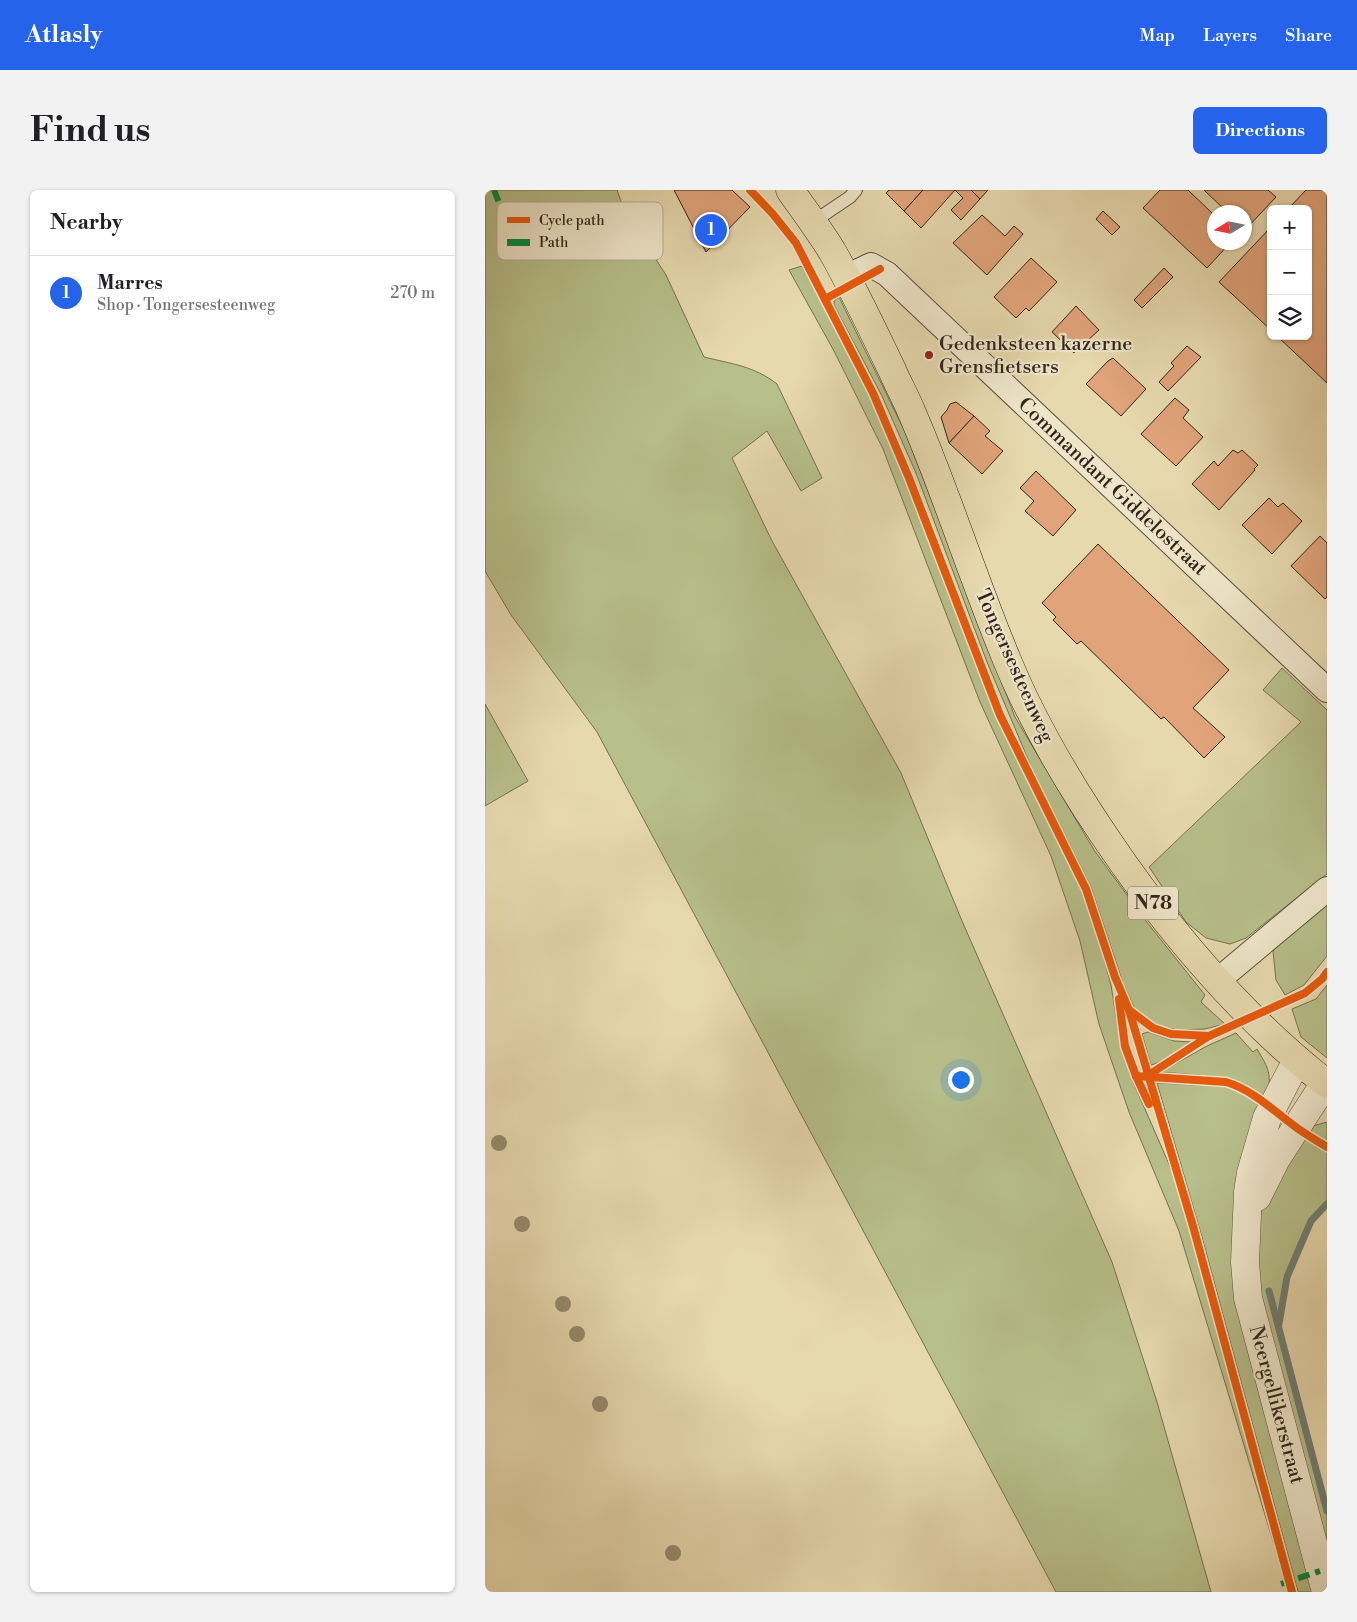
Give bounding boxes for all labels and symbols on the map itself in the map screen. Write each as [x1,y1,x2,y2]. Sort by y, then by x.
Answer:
legend [497,202,663,260]
north arrow [1207,205,1252,250]
pin: 1 [695,211,727,249]
text: Cycle path [539,212,605,230]
text: Path [539,234,569,252]
place label: Gedenksteen kazerne Grensfietsers [939,332,1132,380]
marker: Gedenksteen kazerne Grensfietsers [923,349,935,361]
street label: Commandant Giddelostraat [1012,393,1212,581]
street label: Tongersesteenweg [969,585,1059,747]
road number: N78 [1128,886,1178,920]
your location [948,1067,974,1093]
street label: Neergellikerstraat [1243,1323,1309,1487]

